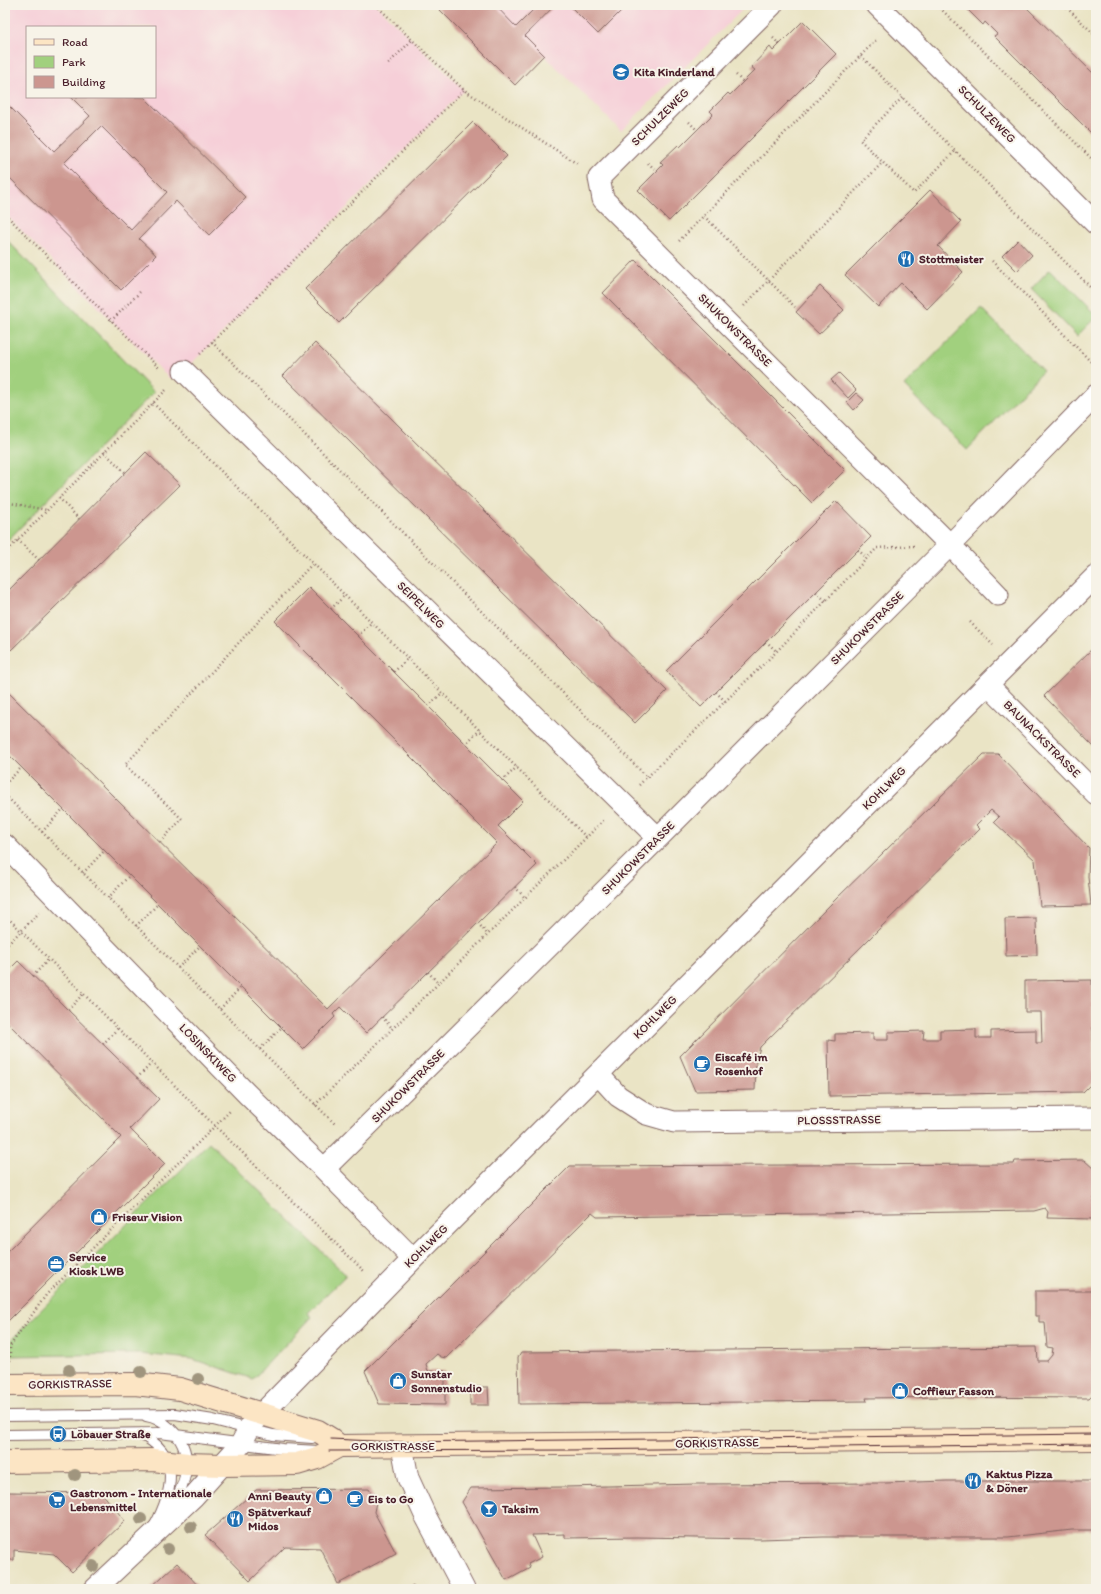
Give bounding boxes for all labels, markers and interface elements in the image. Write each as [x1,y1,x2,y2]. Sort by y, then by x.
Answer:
legend [26,26,156,98]
text: Road [62,35,88,49]
text: Park [62,55,86,69]
school or university icon: Kita Kinderland [611,62,631,82]
place label: Kita Kinderland [634,65,715,79]
text: Building [62,75,106,89]
street label: SCHULZEWEG [955,82,1019,146]
street label: SCHULZEWEG [628,85,692,149]
restaurant icon: Stottmeister [896,249,916,269]
place label: Stottmeister [919,252,984,266]
street label: SHUKOWSTRASSE [695,290,775,370]
street label: SEIPELWEG [394,578,448,632]
street label: SHUKOWSTRASSE [827,588,907,668]
street label: BAUNACKSTRASSE [1001,698,1084,781]
street label: KOHLWEG [859,763,909,813]
street label: SHUKOWSTRASSE [598,818,678,898]
street label: KOHLWEG [630,992,680,1042]
street label: LOSINSKIWEG [176,1021,240,1085]
street label: SHUKOWSTRASSE [368,1046,448,1126]
place label: Eiscafé im Rosenhof [715,1050,768,1078]
cafe icon: Eiscafé im Rosenhof [692,1054,712,1074]
street label: PLOSSSTRASSE [797,1112,881,1128]
shop icon: Friseur Vision [89,1207,109,1227]
place label: Friseur Vision [112,1210,183,1224]
street label: KOHLWEG [401,1221,451,1271]
place label: Service Kiosk LWB [69,1250,124,1278]
office icon: Service Kiosk LWB [46,1254,66,1274]
place label: Sunstar Sonnenstudio [411,1367,482,1395]
shop icon: Sunstar Sonnenstudio [388,1371,408,1391]
street label: GORKISTRASSE [28,1376,112,1392]
shop icon: Coffieur Fasson [890,1381,910,1401]
place label: Coffieur Fasson [913,1384,994,1398]
bus stop icon: Löbauer Straße [48,1424,68,1444]
place label: Löbauer Straße [71,1427,151,1441]
street label: GORKISTRASSE [675,1435,759,1451]
street label: GORKISTRASSE [351,1439,435,1453]
place label: Kaktus Pizza & Döner [986,1467,1053,1495]
restaurant icon: Kaktus Pizza & Döner [963,1471,983,1491]
place label: Gastronom - Internationale Lebensmittel [70,1486,212,1514]
shop icon: Anni Beauty [314,1486,334,1506]
place label: Anni Beauty [247,1489,311,1504]
cafe icon: Eis to Go [345,1489,365,1509]
supermarket icon: Gastronom - Internationale Lebensmittel [47,1490,67,1510]
place label: Eis to Go [368,1492,413,1506]
bar icon: Taksim [479,1499,499,1519]
place label: Taksim [501,1502,539,1516]
place label: Spätverkauf Midos [248,1505,312,1533]
restaurant icon: Spätverkauf Midos [225,1509,245,1529]

